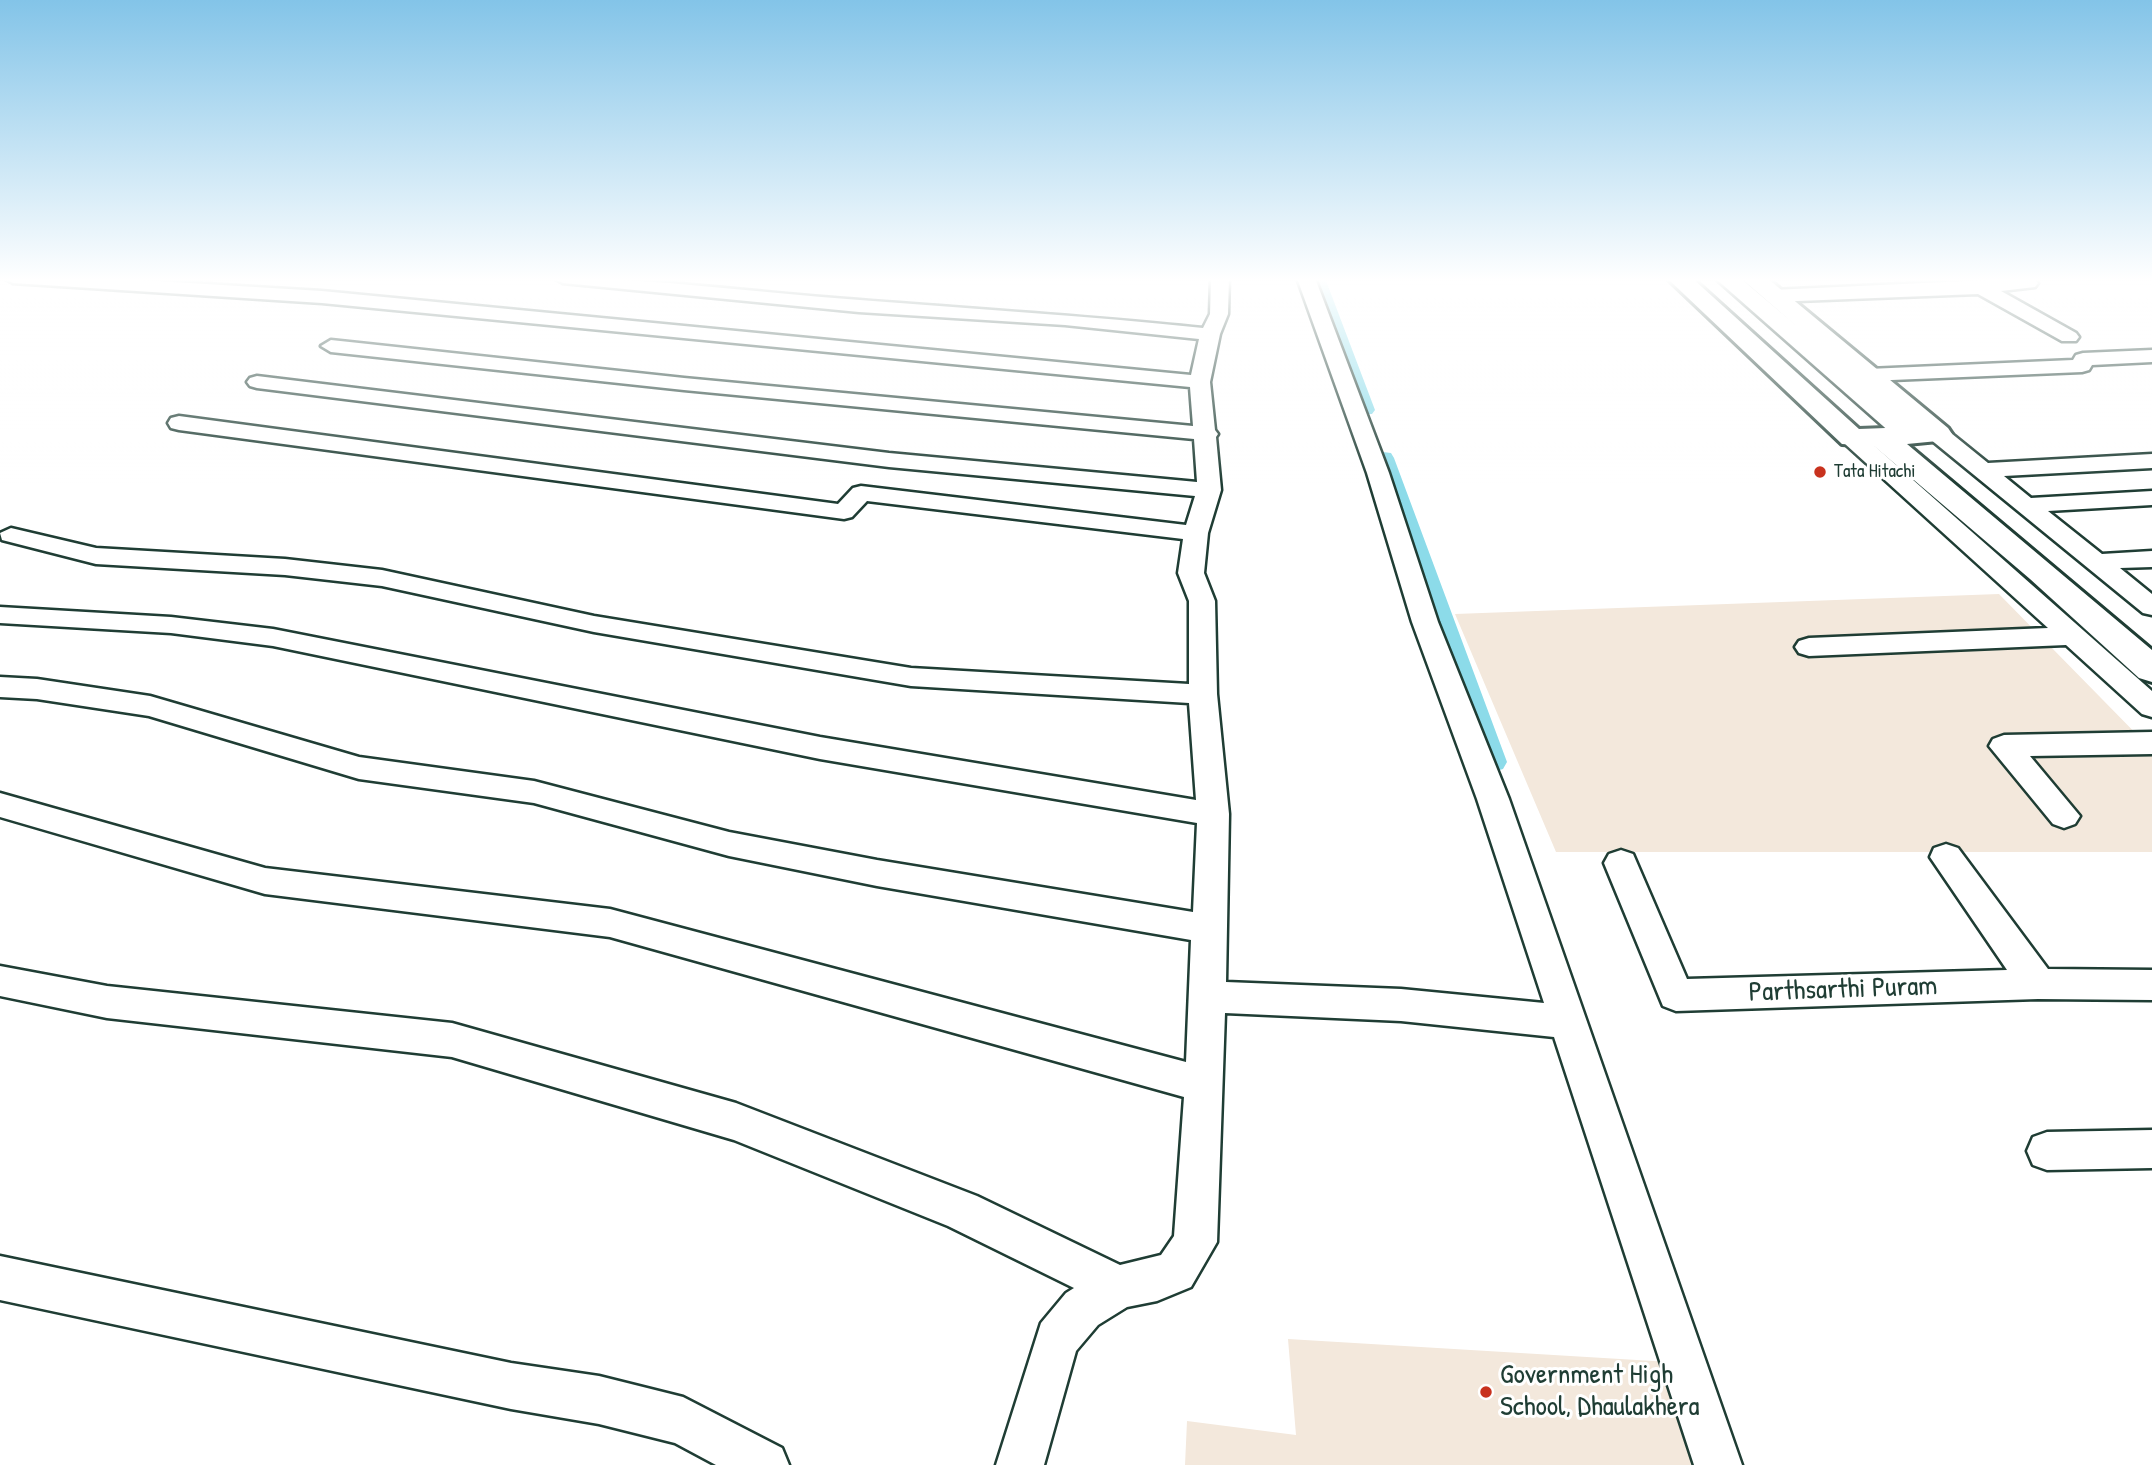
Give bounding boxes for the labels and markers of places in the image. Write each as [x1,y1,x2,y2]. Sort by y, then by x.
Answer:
place label: Tata Hitachi [1834,461,1915,483]
marker: Tata Hitachi [1812,464,1828,480]
place label: Government High School, Dhaulakhera [1500,1359,1700,1425]
marker: Government High School, Dhaulakhera [1478,1384,1494,1400]

